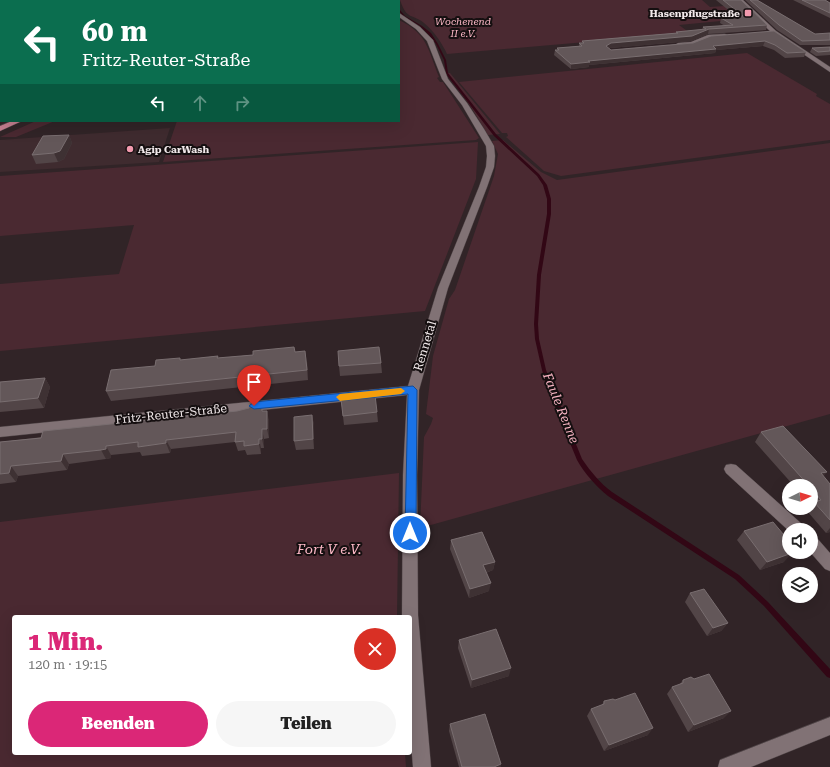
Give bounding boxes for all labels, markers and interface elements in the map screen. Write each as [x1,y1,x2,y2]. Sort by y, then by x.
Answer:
place label: Hasenpflugstraße [650,8,740,19]
marker: Hasenpflugstraße [743,8,753,18]
text: 60 m [82,15,147,48]
icon: left [16,16,68,68]
park label: Wochenend II e.V. [435,16,491,39]
text: Fritz-Reuter-Straße [82,49,250,70]
icon: left [147,92,169,114]
icon: ahead [189,92,211,114]
icon: right [231,92,253,114]
marker: Agip CarWash [125,144,135,154]
place label: Agip CarWash [138,144,209,155]
street label: Rennetal [411,319,439,373]
pin [237,365,271,406]
water label: Faule Renne [540,369,582,446]
icon: arrive [243,371,265,393]
street label: Fritz-Reuter-Straße [114,401,228,427]
north arrow [782,479,818,515]
map controls [782,479,818,603]
position arrow [389,512,431,554]
button: sound [782,523,818,559]
park label: Fort V e.V. [296,541,361,557]
button: layers [782,567,818,603]
text: 1 Min. [28,628,103,656]
button: close [354,628,396,670]
text: 120 m · 19:15 [28,657,107,672]
button: Beenden [28,701,208,747]
button: Teilen [216,701,396,747]

